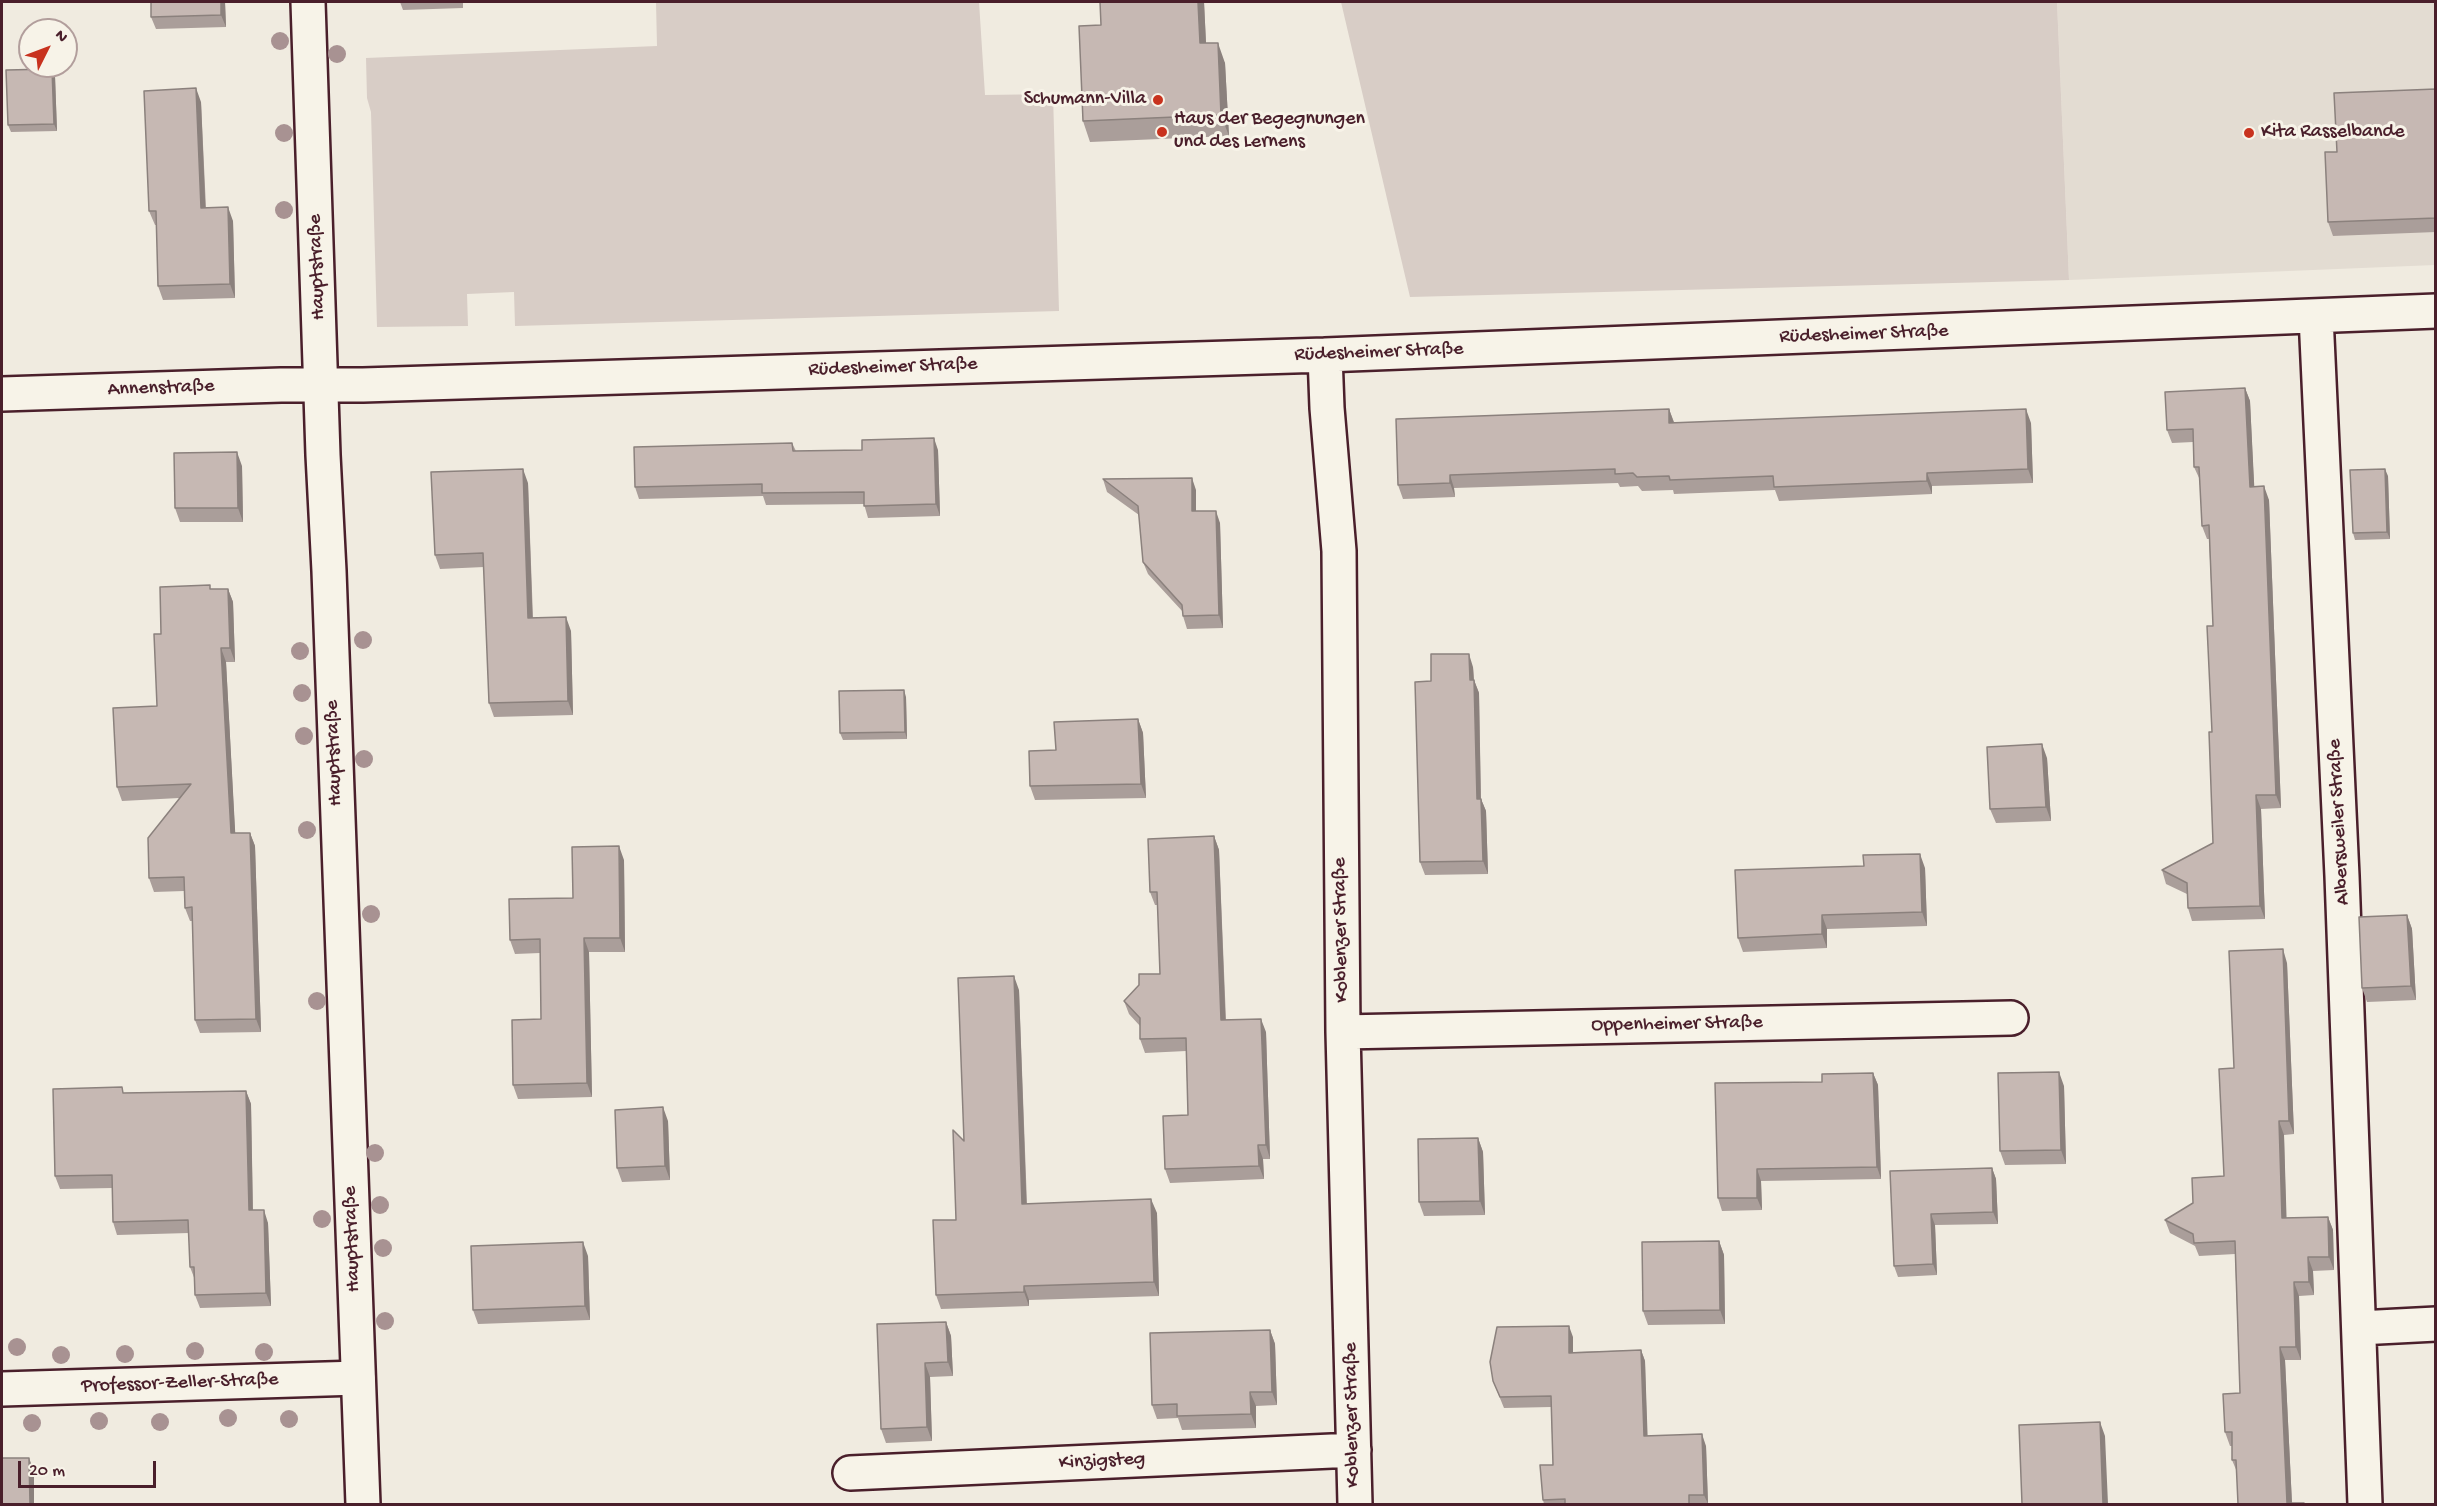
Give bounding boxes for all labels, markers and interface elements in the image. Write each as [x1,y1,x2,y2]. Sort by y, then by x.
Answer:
north arrow [18,18,78,78]
text: N [50,27,71,47]
place label: Schumann-Villa [1024,88,1146,112]
marker: Schumann-Villa [1151,93,1165,107]
place label: Haus der Begegnungen und des Lernens [1174,108,1365,155]
place label: Kita Rasselbande [2261,121,2405,145]
marker: Haus der Begegnungen und des Lernens [1155,125,1169,139]
marker: Kita Rasselbande [2242,126,2256,140]
street label: Hauptstraße [304,214,332,320]
street label: Rüdesheimer Straße [1779,320,1949,350]
street label: Rüdesheimer Straße [1294,338,1464,368]
street label: Rüdesheimer Straße [808,353,978,383]
street label: Annenstraße [107,375,215,403]
street label: Hauptstraße [321,700,349,806]
street label: Albersweiler Straße [2324,738,2356,906]
street label: Koblenzer Straße [1329,857,1355,1003]
street label: Oppenheimer Straße [1591,1012,1763,1038]
street label: Hauptstraße [339,1186,367,1292]
street label: Koblenzer Straße [1340,1342,1366,1488]
street label: Professor-Zeller-Straße [81,1369,279,1399]
street label: Kinzigsteg [1058,1448,1146,1476]
scale bar [21,1449,159,1487]
text: 20 m [29,1461,65,1482]

